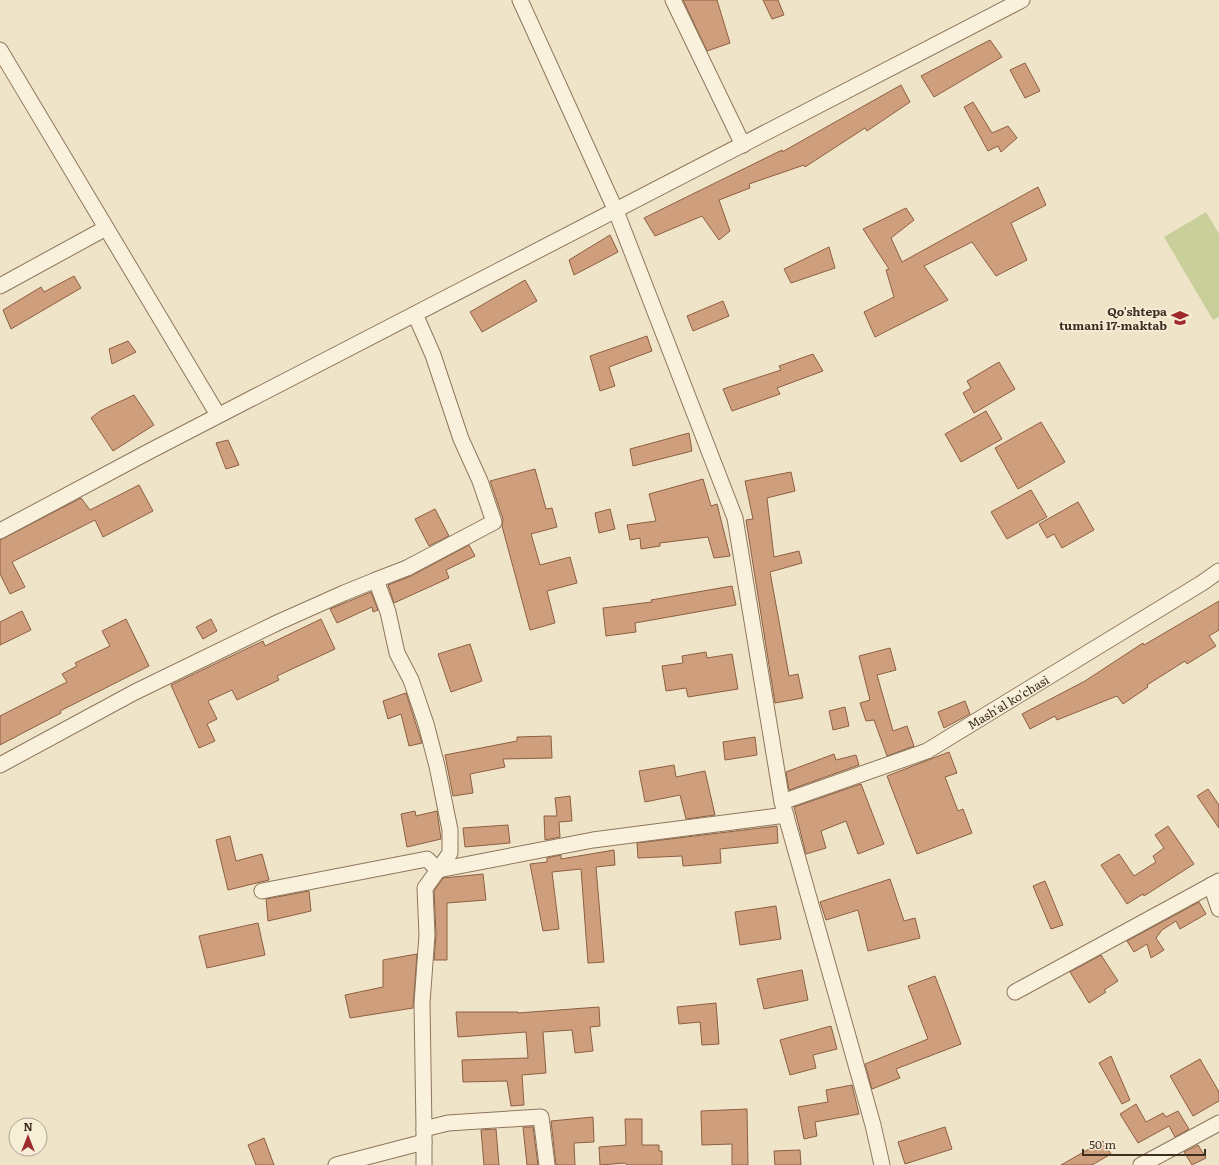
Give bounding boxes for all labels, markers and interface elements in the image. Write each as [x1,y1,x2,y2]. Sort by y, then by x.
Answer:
place label: Qo'shtepa tumani 17-maktab [1059,302,1167,334]
school or university icon: Qo'shtepa tumani 17-maktab [1170,308,1190,328]
street label: Mash'al ko'chasi [964,670,1052,734]
north arrow [8,1117,48,1157]
text: N [23,1118,33,1134]
scale bar [1083,1131,1205,1157]
text: 50 m [1089,1135,1116,1153]

